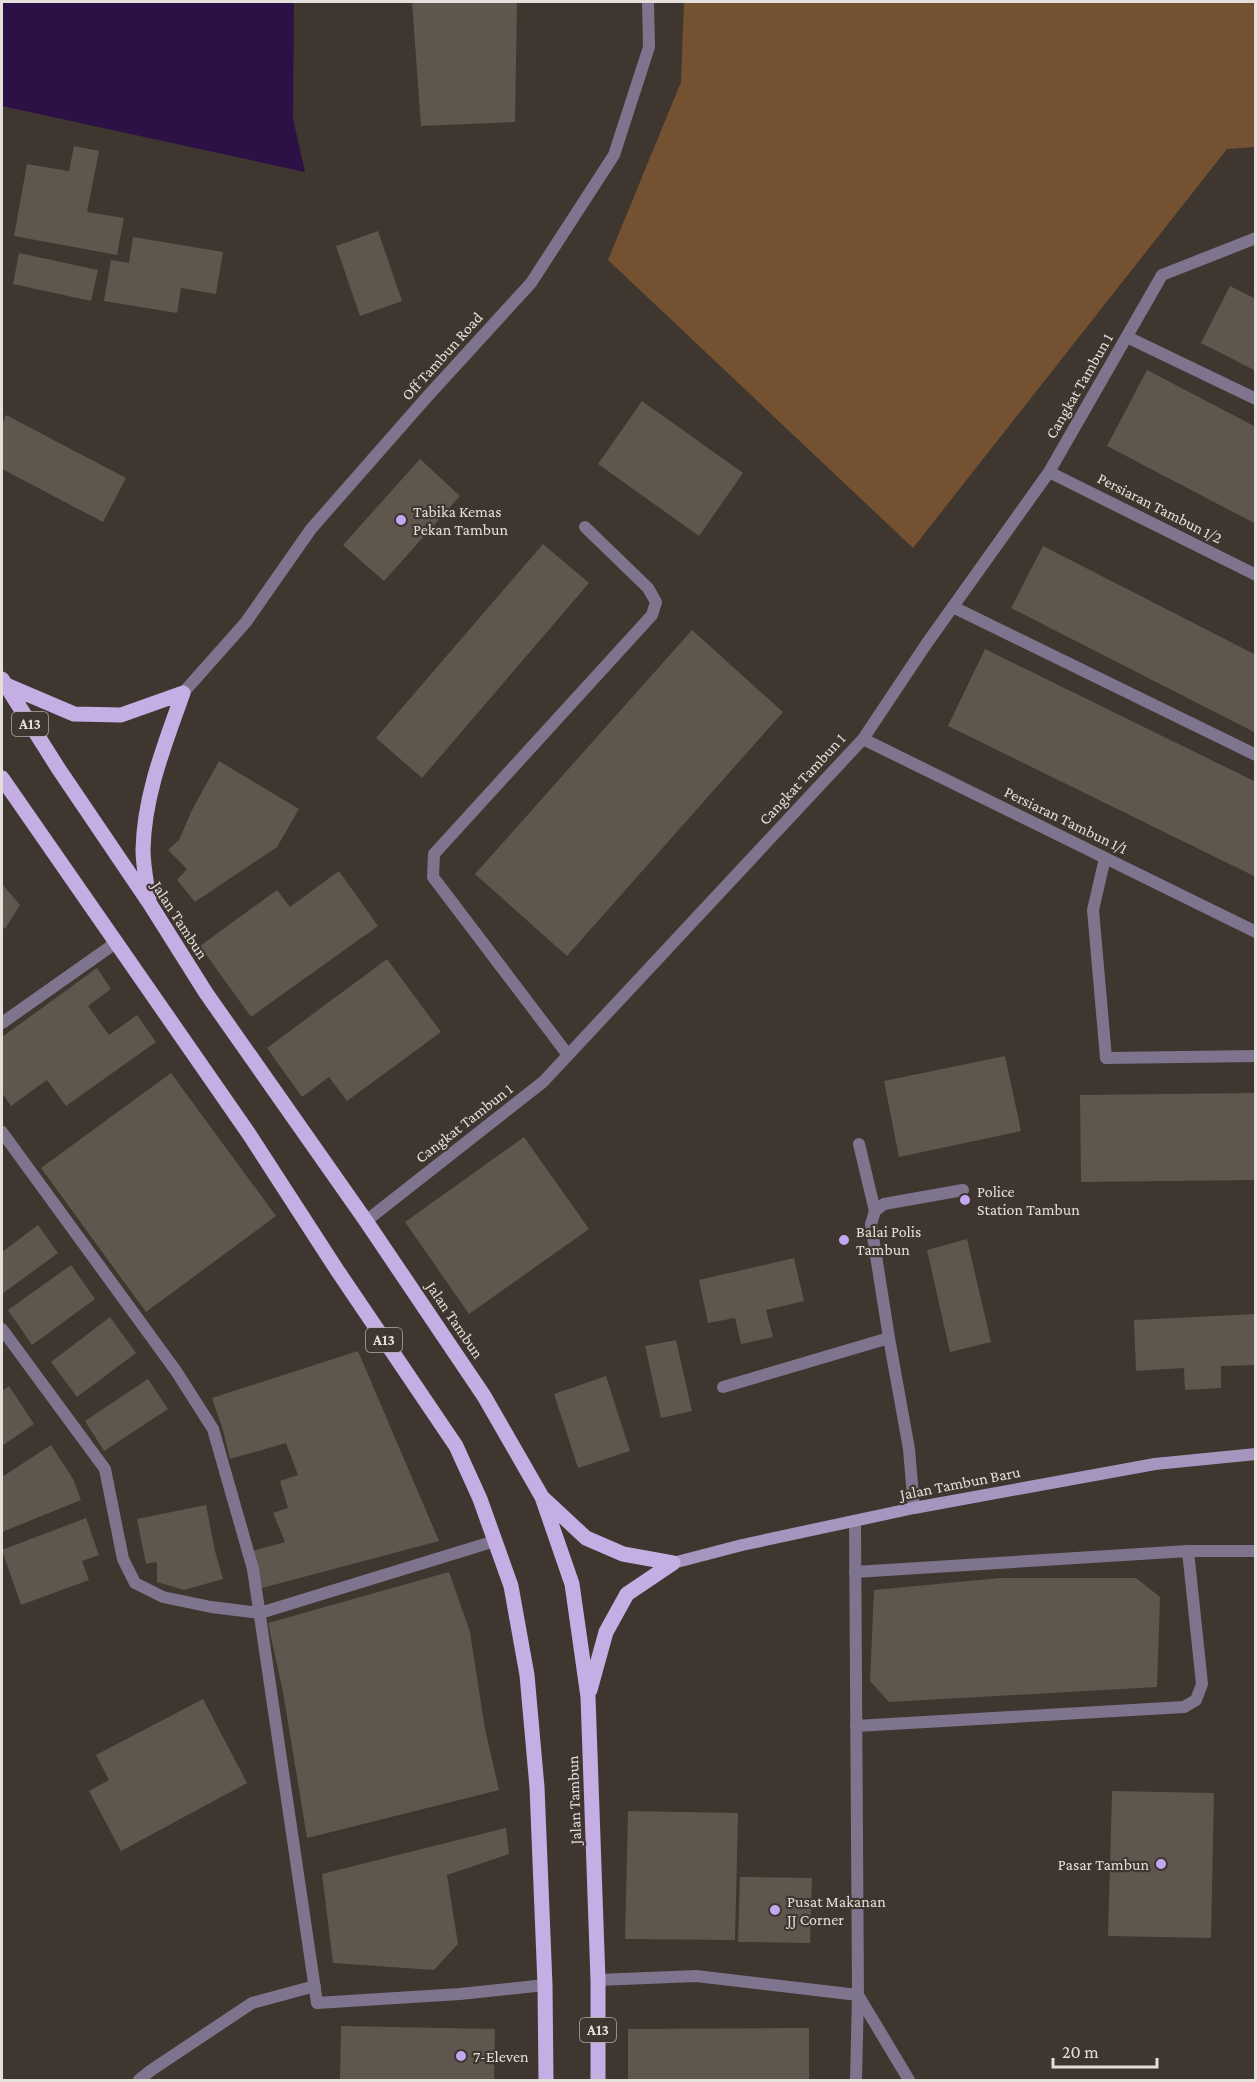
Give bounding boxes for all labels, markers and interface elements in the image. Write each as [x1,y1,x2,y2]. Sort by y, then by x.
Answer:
street label: Off Tambun Road [398,308,486,403]
street label: Cangkat Tambun 1 [1042,330,1117,442]
street label: Persiaran Tambun 1/2 [1095,469,1225,547]
place label: Tabika Kemas Pekan Tambun [413,503,508,538]
marker: Tabika Kemas Pekan Tambun [394,513,408,527]
road number: A13 [12,712,48,736]
street label: Cangkat Tambun 1 [755,730,849,829]
street label: Persiaran Tambun 1/1 [1002,783,1130,857]
street label: Jalan Tambun [147,876,212,963]
street label: Cangkat Tambun 1 [412,1080,516,1167]
place label: Police Station Tambun [977,1183,1080,1218]
marker: Police Station Tambun [958,1193,972,1207]
place label: Balai Polis Tambun [856,1223,921,1258]
marker: Balai Polis Tambun [837,1233,851,1247]
street label: Jalan Tambun [421,1277,487,1363]
road number: A13 [366,1328,402,1352]
street label: Jalan Tambun Baru [896,1463,1022,1504]
street label: Jalan Tambun [564,1755,585,1847]
place label: Pasar Tambun [1058,1856,1149,1873]
marker: Pasar Tambun [1154,1857,1168,1871]
place label: Pusat Makanan JJ Corner [785,1893,886,1929]
marker: Pusat Makanan JJ Corner [768,1903,782,1917]
road number: A13 [580,2018,616,2042]
scale bar [1053,2031,1156,2069]
text: 20 m [1062,2042,1099,2062]
place label: 7-Eleven [473,2048,529,2065]
marker: 7-Eleven [454,2049,468,2063]

